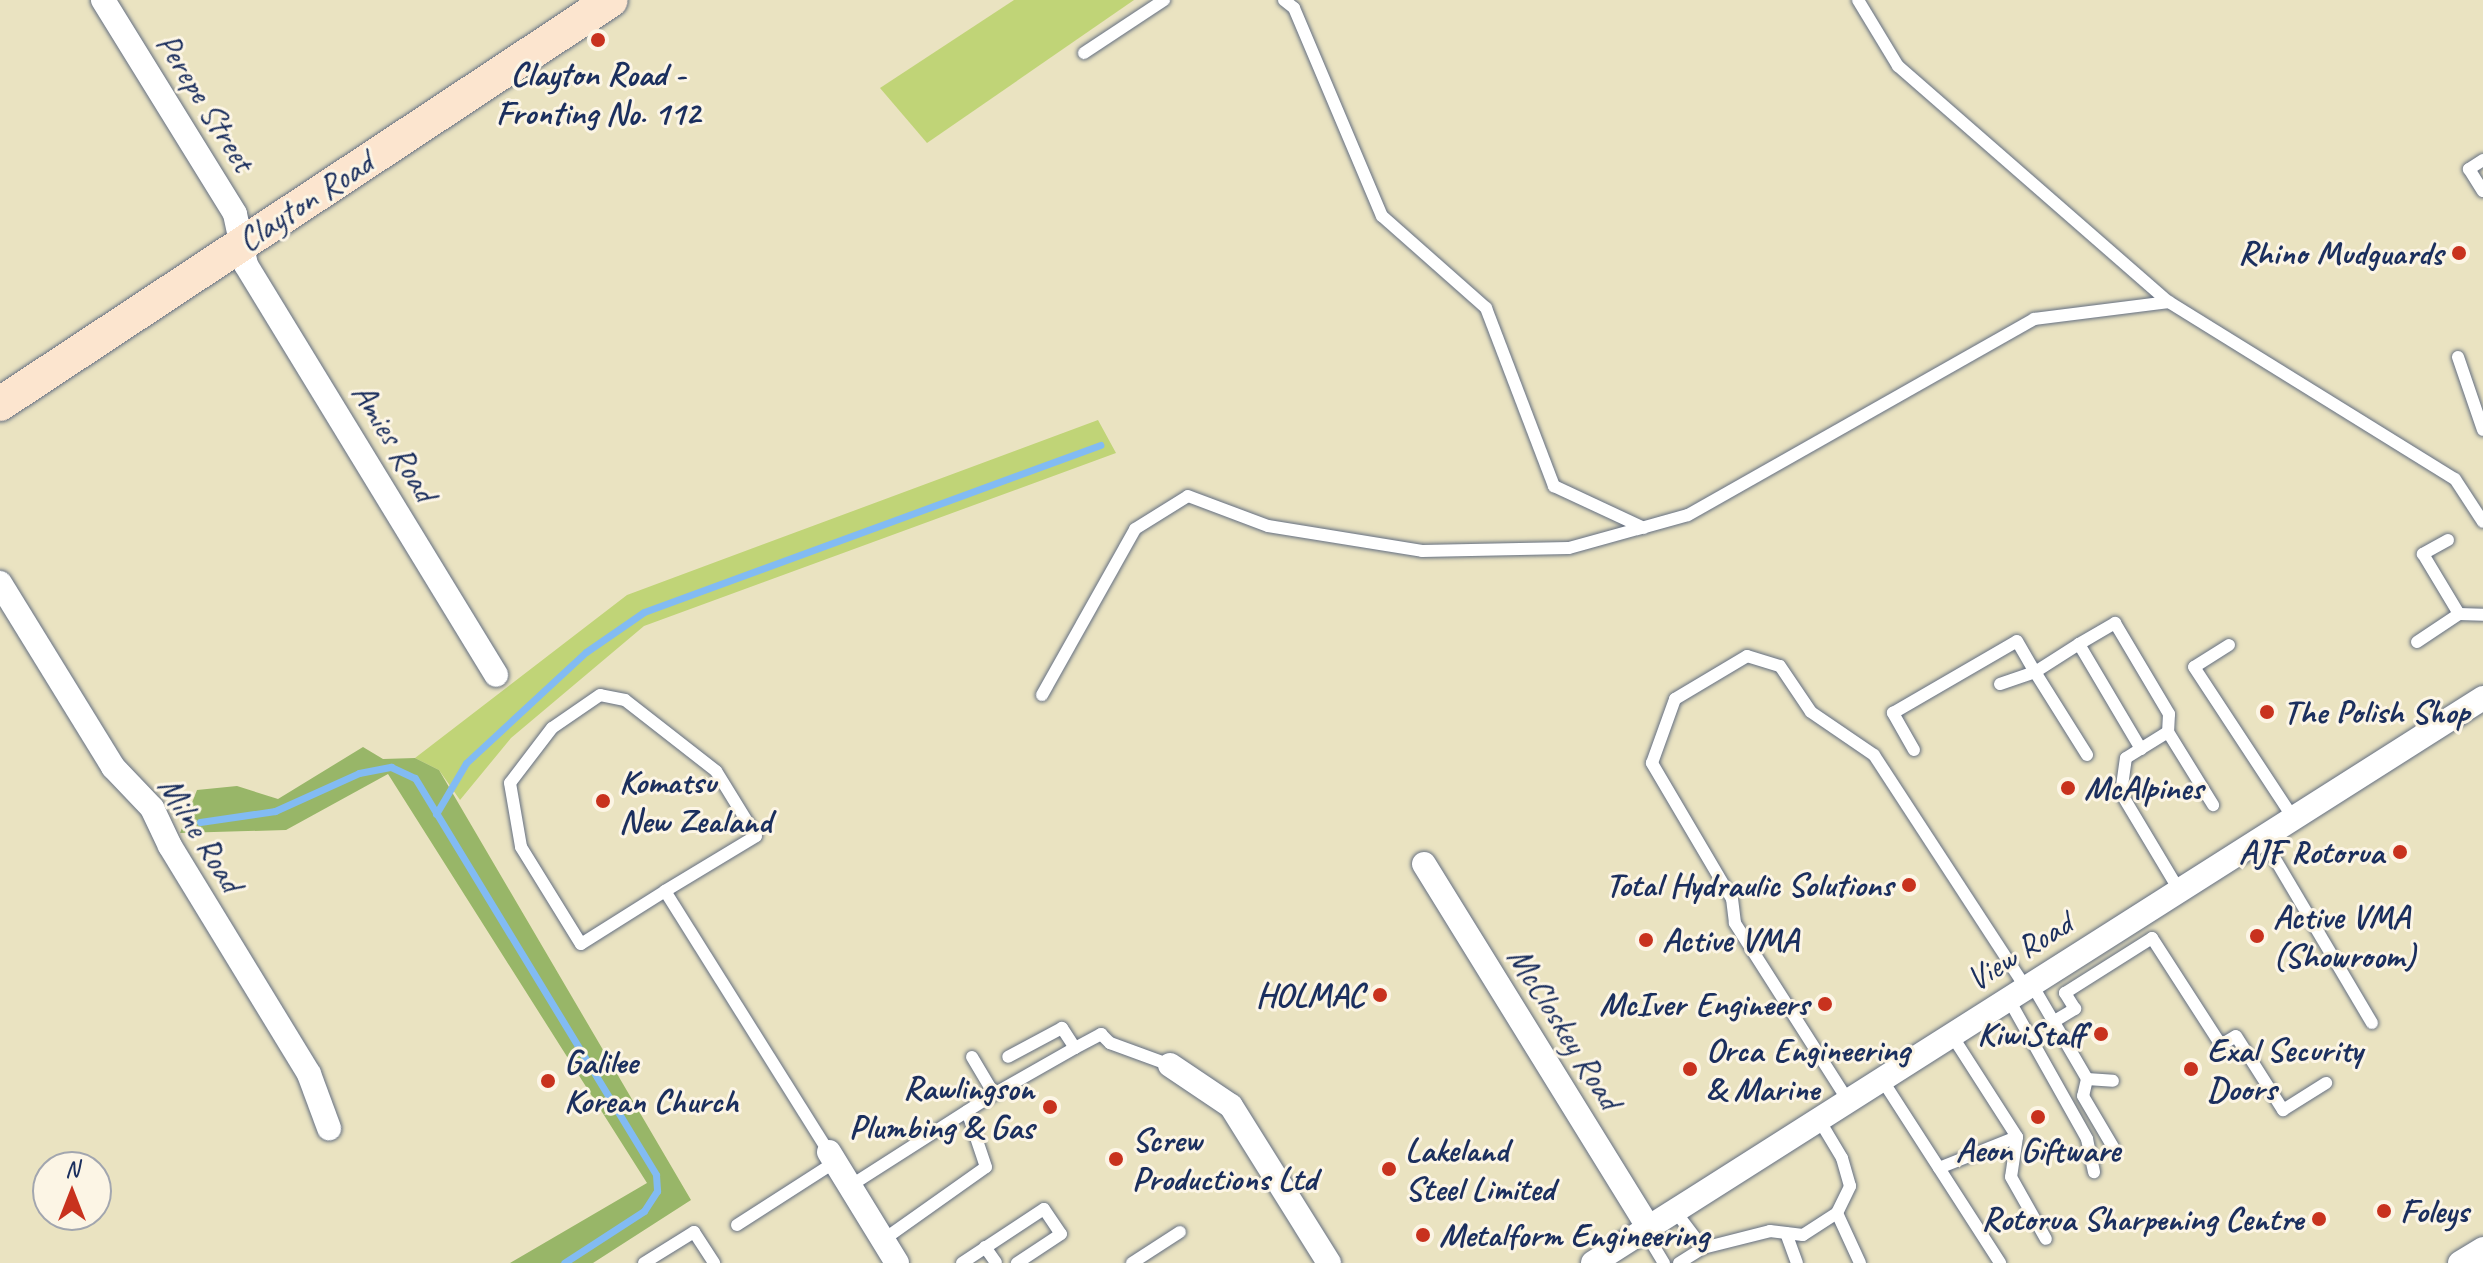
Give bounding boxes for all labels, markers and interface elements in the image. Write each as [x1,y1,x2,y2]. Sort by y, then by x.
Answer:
street label: Perepe Street [147,25,265,179]
marker: Clayton Road - Fronting No. 112 [589,31,607,49]
place label: Clayton Road - Fronting No. 112 [496,53,700,132]
street label: Clayton Road [230,142,380,260]
place label: Rhino Mudguards [2238,233,2443,273]
marker: Rhino Mudguards [2450,244,2468,262]
street label: Amies Road [344,376,446,508]
place label: The Polish Shop [2283,692,2469,732]
marker: The Polish Shop [2258,703,2276,721]
place label: Komatsu New Zealand [619,761,769,840]
place label: McAlpines [2084,768,2203,808]
street label: Milne Road [150,769,252,899]
marker: McAlpines [2059,779,2077,797]
marker: Komatsu New Zealand [594,792,612,810]
place label: AJF Rotorua [2237,832,2384,872]
marker: AJF Rotorua [2391,843,2409,861]
place label: Total Hydraulic Solutions [1605,865,1893,905]
marker: Total Hydraulic Solutions [1900,876,1918,894]
place label: Active VMA (Showroom) [2273,896,2415,976]
street label: View Road [1959,903,2079,999]
place label: Active VMA [1662,920,1798,960]
marker: Active VMA (Showroom) [2248,927,2266,945]
marker: Active VMA [1637,931,1655,949]
street label: McCloskey Road [1499,940,1631,1116]
place label: HOLMAC [1256,975,1364,1015]
place label: McIver Engineers [1600,984,1809,1024]
marker: HOLMAC [1371,986,1389,1004]
marker: McIver Engineers [1816,995,1834,1013]
place label: KiwiStaff [1977,1014,2085,1054]
marker: KiwiStaff [2092,1025,2110,1043]
place label: Orca Engineering & Marine [1706,1029,1909,1108]
place label: Exal Security Doors [2207,1029,2361,1108]
place label: Galilee Korean Church [564,1041,740,1120]
marker: Orca Engineering & Marine [1681,1060,1699,1078]
marker: Exal Security Doors [2182,1060,2200,1078]
place label: Rawlingson Plumbing & Gas [849,1067,1034,1146]
marker: Galilee Korean Church [539,1072,557,1090]
marker: Rawlingson Plumbing & Gas [1041,1098,1059,1116]
marker: Aeon Giftware [2029,1108,2047,1126]
place label: Screw Productions Ltd [1132,1119,1317,1198]
place label: Lakeland Steel Limited [1405,1129,1555,1208]
place label: Aeon Giftware [1956,1130,2120,1170]
marker: Screw Productions Ltd [1107,1150,1125,1168]
north arrow [32,1151,112,1231]
text: N [65,1155,79,1183]
marker: Lakeland Steel Limited [1380,1160,1398,1178]
place label: Foleys [2400,1191,2468,1231]
place label: Rotorua Sharpening Centre [1979,1199,2303,1239]
marker: Foleys [2375,1202,2393,1220]
marker: Rotorua Sharpening Centre [2310,1210,2328,1228]
place label: Metalform Engineering [1439,1215,1708,1255]
marker: Metalform Engineering [1414,1226,1432,1244]

